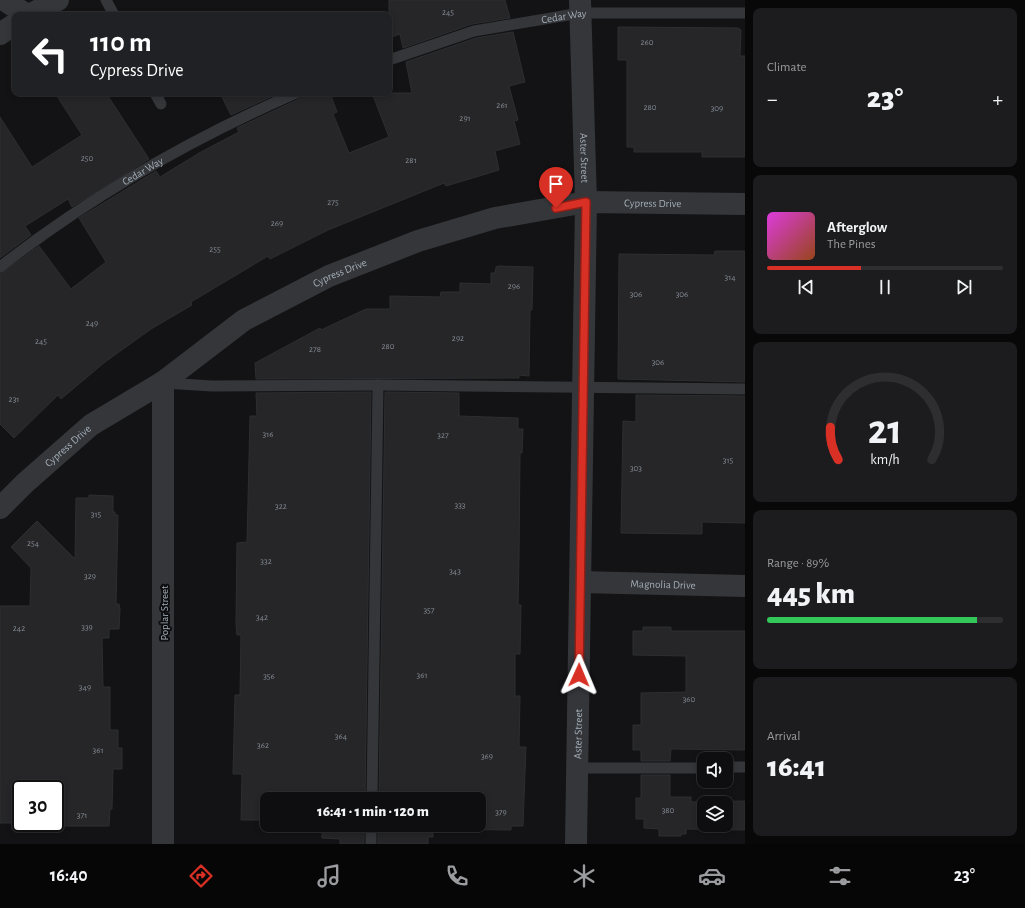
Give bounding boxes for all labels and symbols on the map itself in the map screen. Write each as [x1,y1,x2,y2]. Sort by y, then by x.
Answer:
street label: Cedar Way [541,7,587,25]
house number: 245 [442,8,454,17]
house number: 260 [640,38,654,47]
house number: 261 [496,101,508,110]
house number: 280 [643,103,657,112]
house number: 309 [711,104,723,113]
house number: 291 [459,114,471,123]
street label: Aster Street [578,133,591,184]
house number: 250 [81,154,94,163]
street label: Cedar Way [120,155,165,187]
house number: 281 [405,156,417,165]
pin [539,167,573,208]
street label: Cypress Drive [624,197,682,209]
house number: 275 [327,198,339,207]
house number: 269 [271,219,283,228]
house number: 255 [209,245,221,254]
street label: Cypress Drive [311,256,368,289]
house number: 314 [724,273,736,282]
house number: 296 [508,282,520,291]
house number: 306 [630,290,642,299]
house number: 306 [676,290,688,299]
house number: 249 [86,319,98,328]
house number: 292 [452,334,464,343]
house number: 245 [35,337,47,346]
house number: 280 [381,342,395,351]
house number: 278 [309,345,321,354]
house number: 306 [652,358,664,367]
house number: 231 [9,395,19,404]
street label: Cypress Drive [42,423,93,469]
house number: 316 [262,430,274,439]
house number: 327 [437,431,449,440]
house number: 315 [723,456,734,465]
house number: 303 [630,464,642,473]
house number: 333 [454,501,466,510]
house number: 322 [275,502,287,511]
house number: 315 [91,510,102,519]
house number: 254 [27,539,40,548]
house number: 332 [260,557,272,566]
house number: 343 [449,567,461,576]
house number: 329 [84,572,96,581]
street label: Magnolia Drive [630,578,696,590]
street label: Poplar Street [159,585,170,641]
house number: 357 [423,606,435,615]
house number: 342 [256,613,268,622]
house number: 339 [81,623,93,632]
house number: 242 [13,624,25,633]
position arrow [558,654,600,696]
house number: 361 [416,671,428,680]
house number: 356 [263,672,275,681]
house number: 349 [79,683,91,692]
house number: 360 [683,695,696,704]
street label: Aster Street [572,708,584,759]
house number: 364 [335,732,348,741]
house number: 362 [257,741,269,750]
house number: 361 [92,746,104,755]
house number: 369 [481,752,493,761]
speed limit sign: 30 [12,780,64,832]
house number: 380 [662,806,675,815]
house number: 379 [495,808,507,817]
house number: 371 [77,811,87,820]

